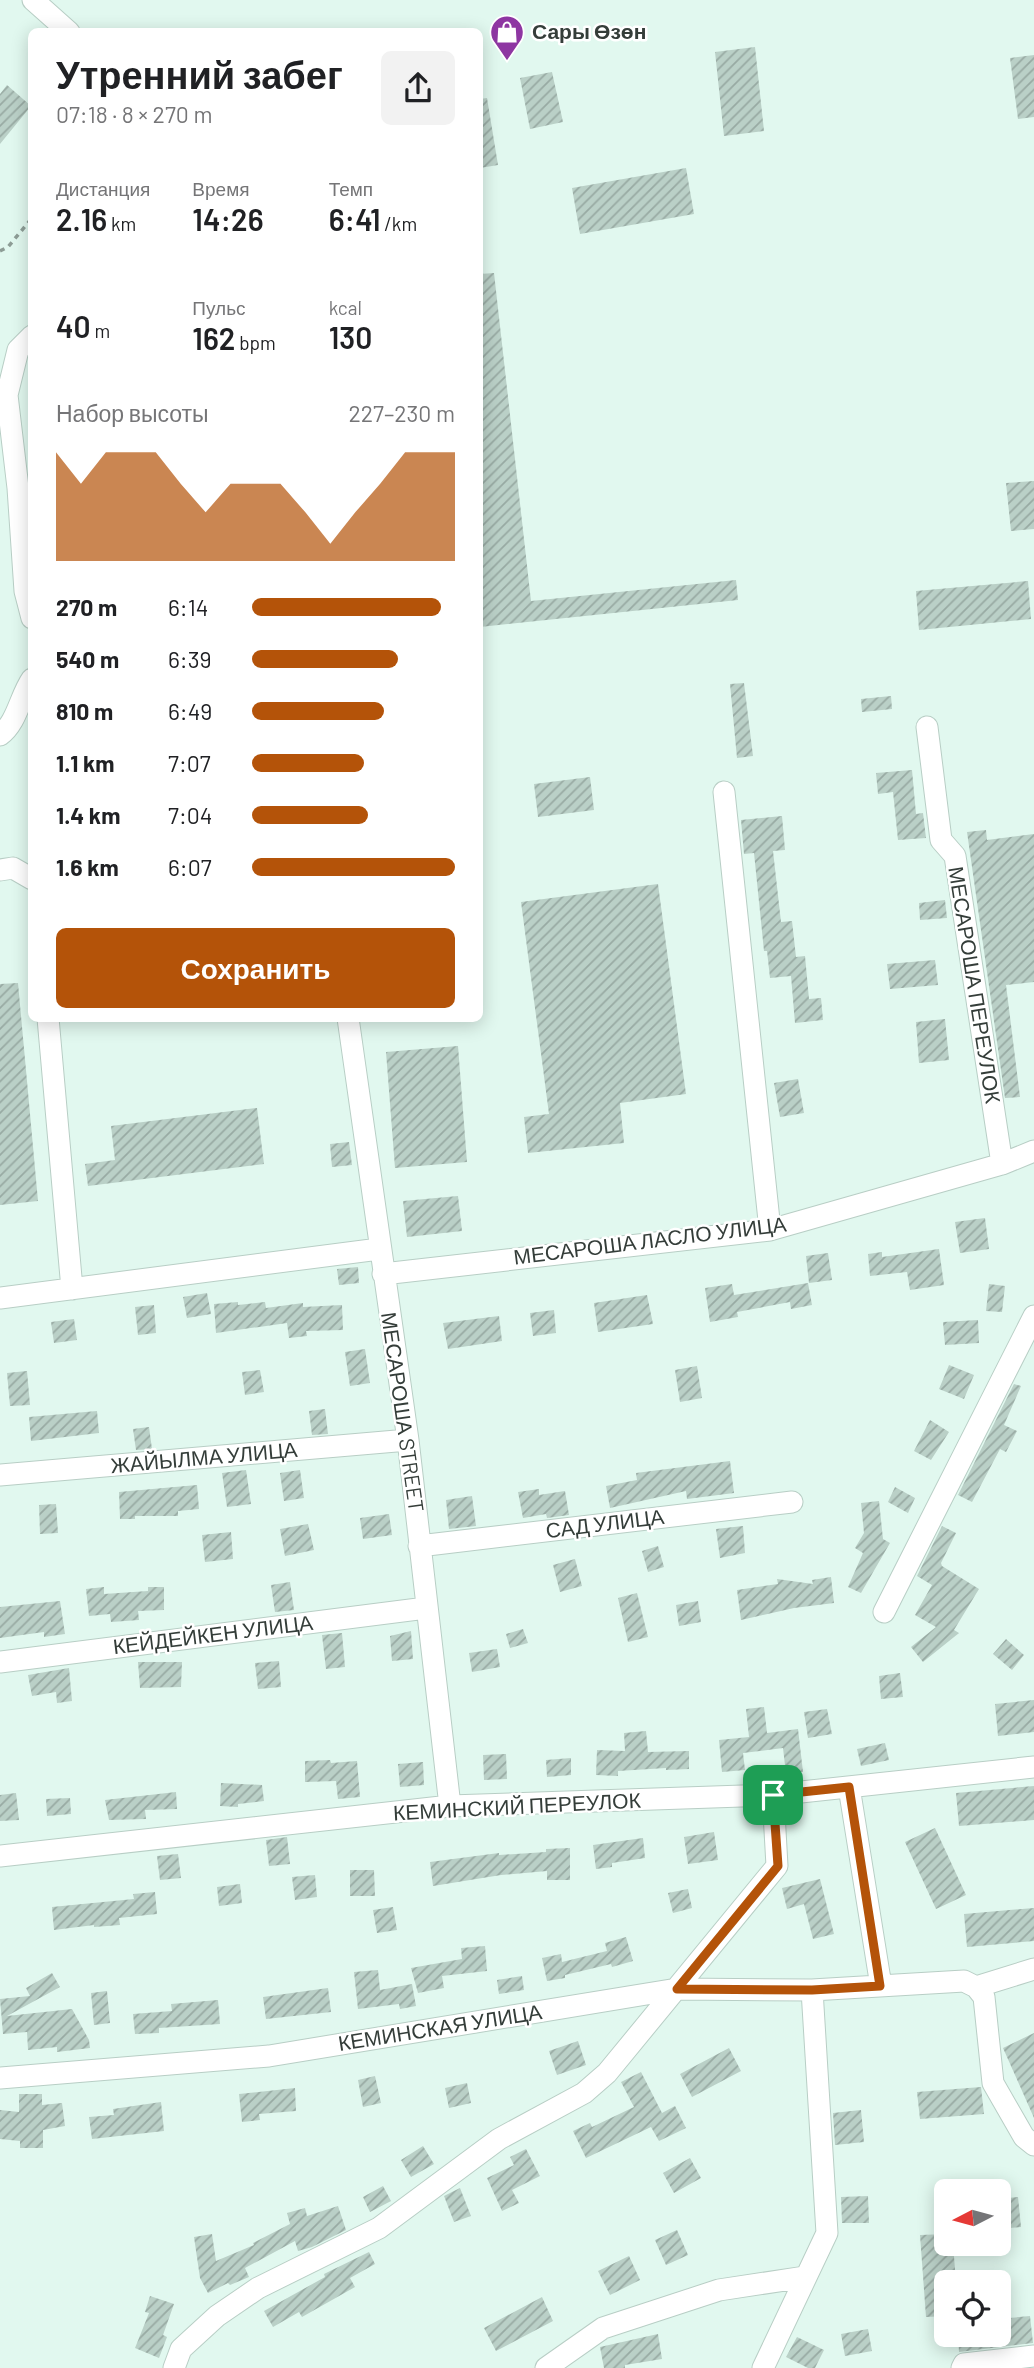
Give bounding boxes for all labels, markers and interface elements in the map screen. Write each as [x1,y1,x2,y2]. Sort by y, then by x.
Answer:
shop icon: Сары Өзөн [488,13,526,62]
place label: Сары Өзөн [532,18,646,43]
text: Утренний забег [56,51,343,97]
button: share [381,51,455,125]
text: 07:18 · 8 × 270 m [56,100,212,128]
text: Дистанция [56,177,150,200]
text: Время [192,177,250,200]
text: Темп [329,177,373,200]
text: 2.16 [56,201,107,237]
text: 14:26 [192,201,264,237]
text: 6:41 [329,201,380,237]
text: km [107,212,136,235]
text: /km [380,212,417,235]
text: Пульс [192,296,246,319]
text: kcal [329,296,362,319]
text: 40 [56,308,91,344]
text: m [91,319,110,342]
text: 130 [329,319,372,355]
text: 162 [192,320,235,356]
text: bpm [235,331,276,354]
text: Набор высоты [56,399,209,427]
text: 227–230 m [348,399,455,427]
text: 270 m [56,593,117,621]
text: 6:14 [168,593,208,621]
text: 540 m [56,645,119,673]
text: 6:39 [168,645,211,673]
text: 810 m [56,697,113,725]
text: 6:49 [168,697,212,725]
text: 1.1 km [56,749,115,777]
text: 7:07 [168,749,211,777]
text: 1.4 km [56,801,120,829]
text: 7:04 [168,801,212,829]
text: 1.6 km [56,853,119,881]
text: 6:07 [168,853,212,881]
street label: МЕСАРОША ПЕРЕУЛОК [944,864,1007,1106]
button: Сохранить [56,928,455,1008]
street label: МЕСАРОША ЛАСЛО УЛИЦА [512,1210,788,1269]
street label: МЕСАРОША STREET [377,1310,430,1513]
street label: ЖАЙЫЛМА УЛИЦА [109,1436,298,1477]
street label: САД УЛИЦА [544,1503,665,1542]
street label: КЕЙДЕЙКЕН УЛИЦА [111,1609,314,1658]
pin [743,1765,803,1825]
icon: arrive [754,1776,792,1814]
street label: КЕМИНСКИЙ ПЕРЕУЛОК [392,1786,642,1824]
street label: КЕМИНСКАЯ УЛИЦА [336,1998,543,2055]
north arrow [934,2179,1012,2256]
map controls [934,2179,1011,2347]
button: locate [934,2270,1011,2347]

